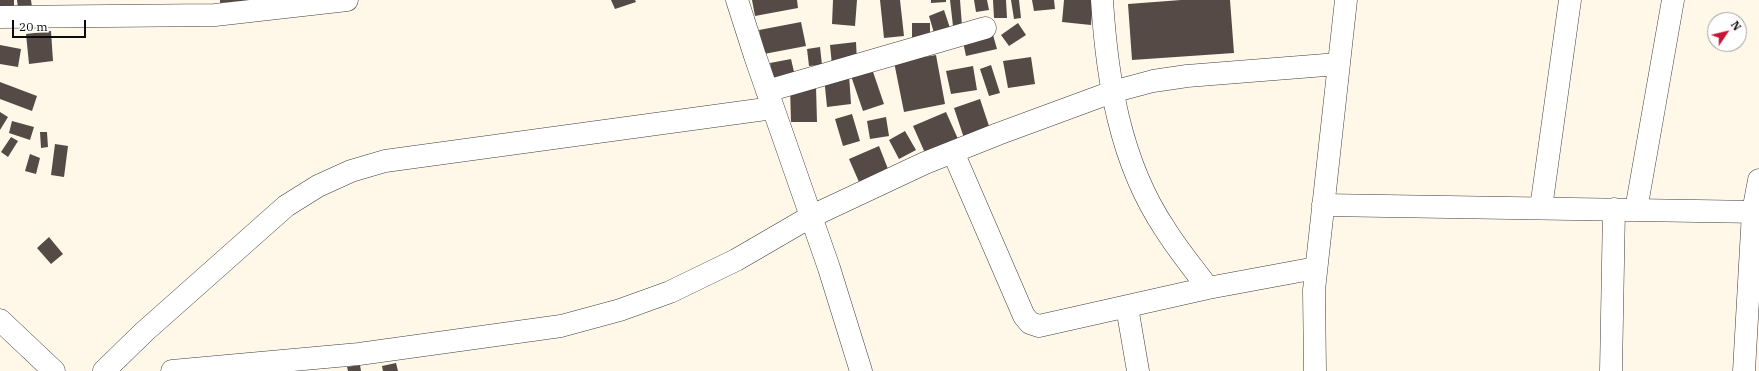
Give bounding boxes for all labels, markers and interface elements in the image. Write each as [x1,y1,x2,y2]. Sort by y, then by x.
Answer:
scale bar [14,12,88,38]
north arrow [1707,12,1747,52]
text: N [1728,18,1744,33]
text: 20 m [19,19,48,34]

